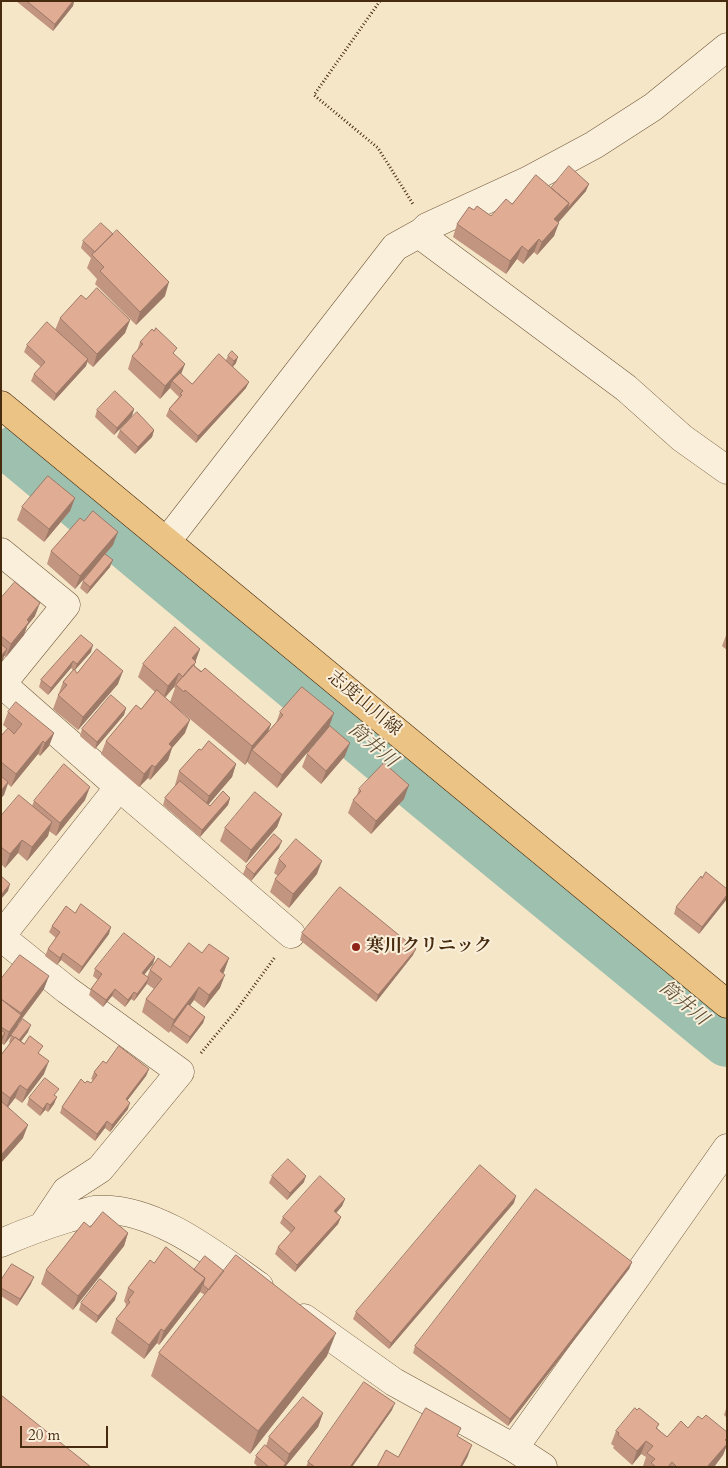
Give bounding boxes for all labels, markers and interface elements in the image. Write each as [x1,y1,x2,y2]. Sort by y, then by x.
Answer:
street label: 志度山川線 [323,667,405,741]
water label: 筒井川 [343,719,401,773]
place label: 寒川クリニック [366,936,492,958]
marker: 寒川クリニック [350,941,362,953]
water label: 筒井川 [654,977,712,1031]
scale bar [22,1416,110,1448]
text: 20 m [28,1425,60,1445]

